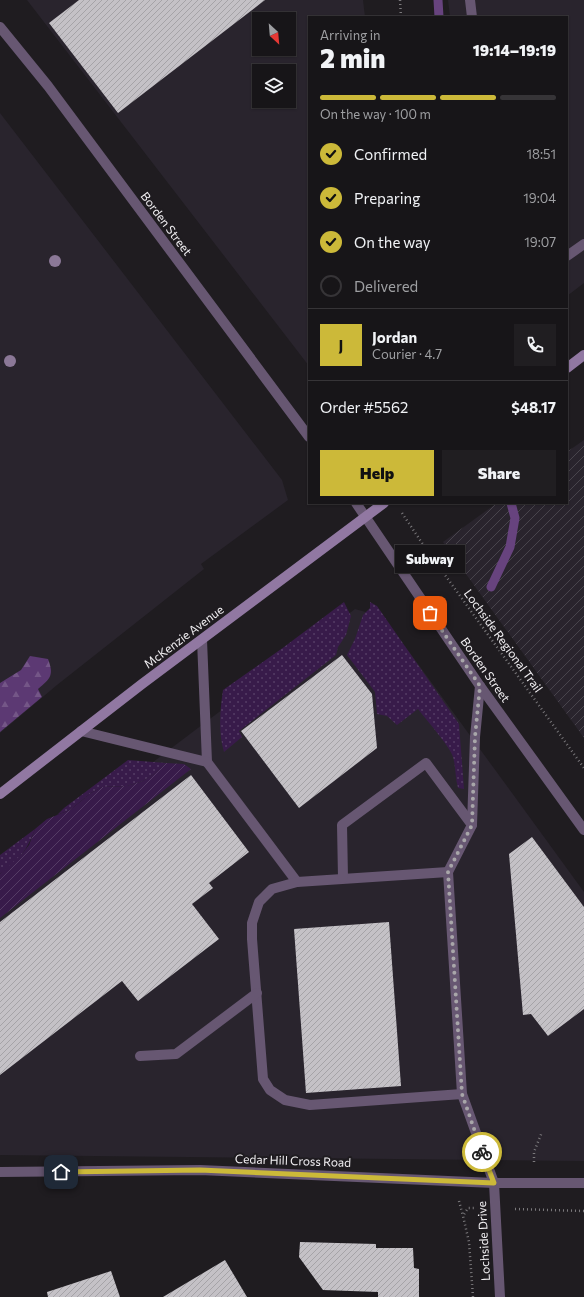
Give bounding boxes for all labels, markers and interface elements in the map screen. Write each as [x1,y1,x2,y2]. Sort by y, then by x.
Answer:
north arrow [252,12,296,56]
map controls [252,12,296,108]
text: Arriving in [320,27,380,43]
text: 19:14–19:19 [473,41,556,59]
text: 2 min [320,42,385,73]
button: layers [252,64,296,108]
text: On the way · 100 m [320,106,431,122]
icon: check [320,143,342,165]
text: Confirmed [354,145,427,163]
text: 18:51 [526,146,556,162]
icon: check [320,187,342,209]
street label: Borden Street [138,189,195,258]
text: Preparing [354,189,420,207]
text: 19:04 [523,190,556,206]
icon: check [320,231,342,253]
text: On the way [354,233,431,251]
text: 19:07 [524,234,556,250]
text: Delivered [354,277,418,295]
button: phone [514,324,556,366]
text: Jordan [372,328,417,346]
text: J [339,336,343,354]
text: Courier · 4.7 [372,346,442,362]
text: Order #5562 [320,398,408,416]
text: $48.17 [511,398,556,416]
button: Help [320,450,434,496]
button: Share [442,450,556,496]
callout: Subway [395,545,465,573]
text: Subway [406,551,454,567]
street label: Lochside Regional Trail [462,586,546,695]
pin [413,596,447,630]
street label: McKenzie Avenue [141,602,226,671]
icon: bag [419,602,441,624]
street label: Borden Street [458,634,513,705]
courier [462,1132,502,1172]
icon: bike [471,1141,493,1163]
street label: Cedar Hill Cross Road [235,1151,352,1169]
pin [44,1155,78,1189]
icon: home [50,1161,72,1183]
street label: Lochside Drive [474,1201,492,1281]

